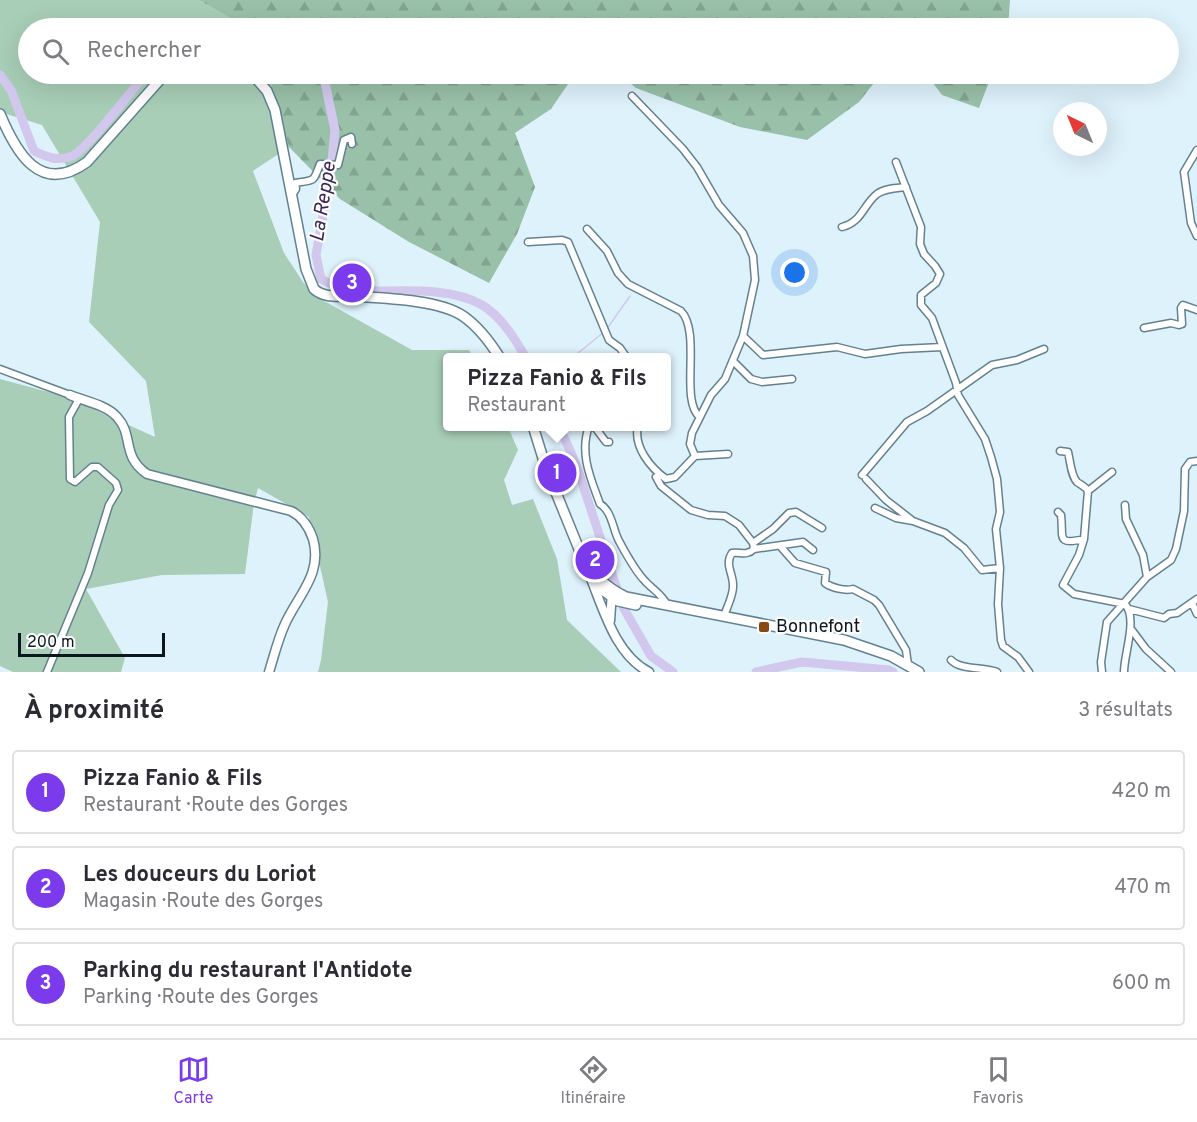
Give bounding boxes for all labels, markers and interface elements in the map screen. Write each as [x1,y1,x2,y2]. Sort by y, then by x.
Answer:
search box [18,18,1179,84]
icon: search [39,35,72,68]
text: Rechercher [87,38,201,65]
north arrow [1053,102,1107,156]
water label: La Reppe [305,160,343,244]
your location [780,258,809,287]
pin: 3 [332,260,372,306]
popup [443,353,671,431]
text: Pizza Fanio & Fils [467,366,647,393]
text: Restaurant [467,393,566,419]
pin: 1 [538,450,576,496]
pin: 2 [576,538,614,582]
place label: Bonnefont [776,616,860,639]
marker: Bonnefont [757,620,771,634]
scale bar [18,630,165,658]
text: 200 m [27,633,75,653]
text: À proximité [24,695,164,728]
text: 3 résultats [1078,698,1173,724]
text: Pizza Fanio & Fils [83,766,263,793]
text: 1 [42,779,50,805]
text: 420 m [1112,779,1171,805]
text: Restaurant · Route des Gorges [83,793,348,819]
text: Les douceurs du Loriot [83,862,316,889]
text: 2 [39,875,52,901]
text: 470 m [1114,875,1171,901]
text: Magasin · Route des Gorges [83,889,323,915]
text: Parking du restaurant l'Antidote [83,958,413,985]
text: 3 [40,971,52,997]
text: 600 m [1112,971,1171,997]
text: Parking · Route des Gorges [83,985,319,1011]
tab: Carte [174,1053,213,1109]
tab: Itinéraire [561,1053,626,1109]
tab: Favoris [973,1053,1023,1109]

